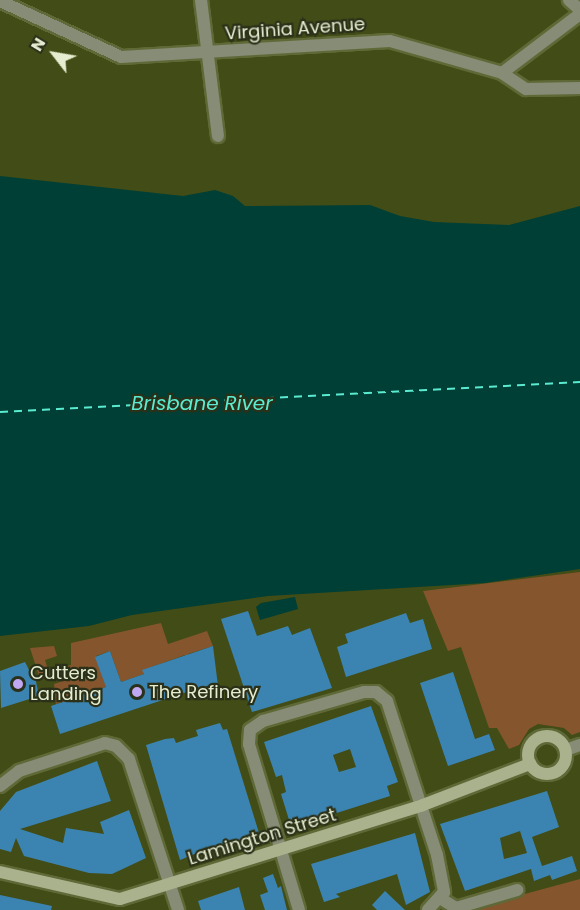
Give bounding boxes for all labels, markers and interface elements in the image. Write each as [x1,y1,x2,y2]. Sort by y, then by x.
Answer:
street label: Virginia Avenue [224,13,366,45]
north arrow [24,24,84,84]
text: N [25,33,51,56]
water label: Brisbane River [131,391,273,415]
place label: Cutters Landing [30,663,102,706]
marker: Cutters Landing [11,677,25,691]
place label: The Refinery [149,681,258,703]
marker: The Refinery [130,685,144,699]
street label: Lamington Street [185,804,339,870]

